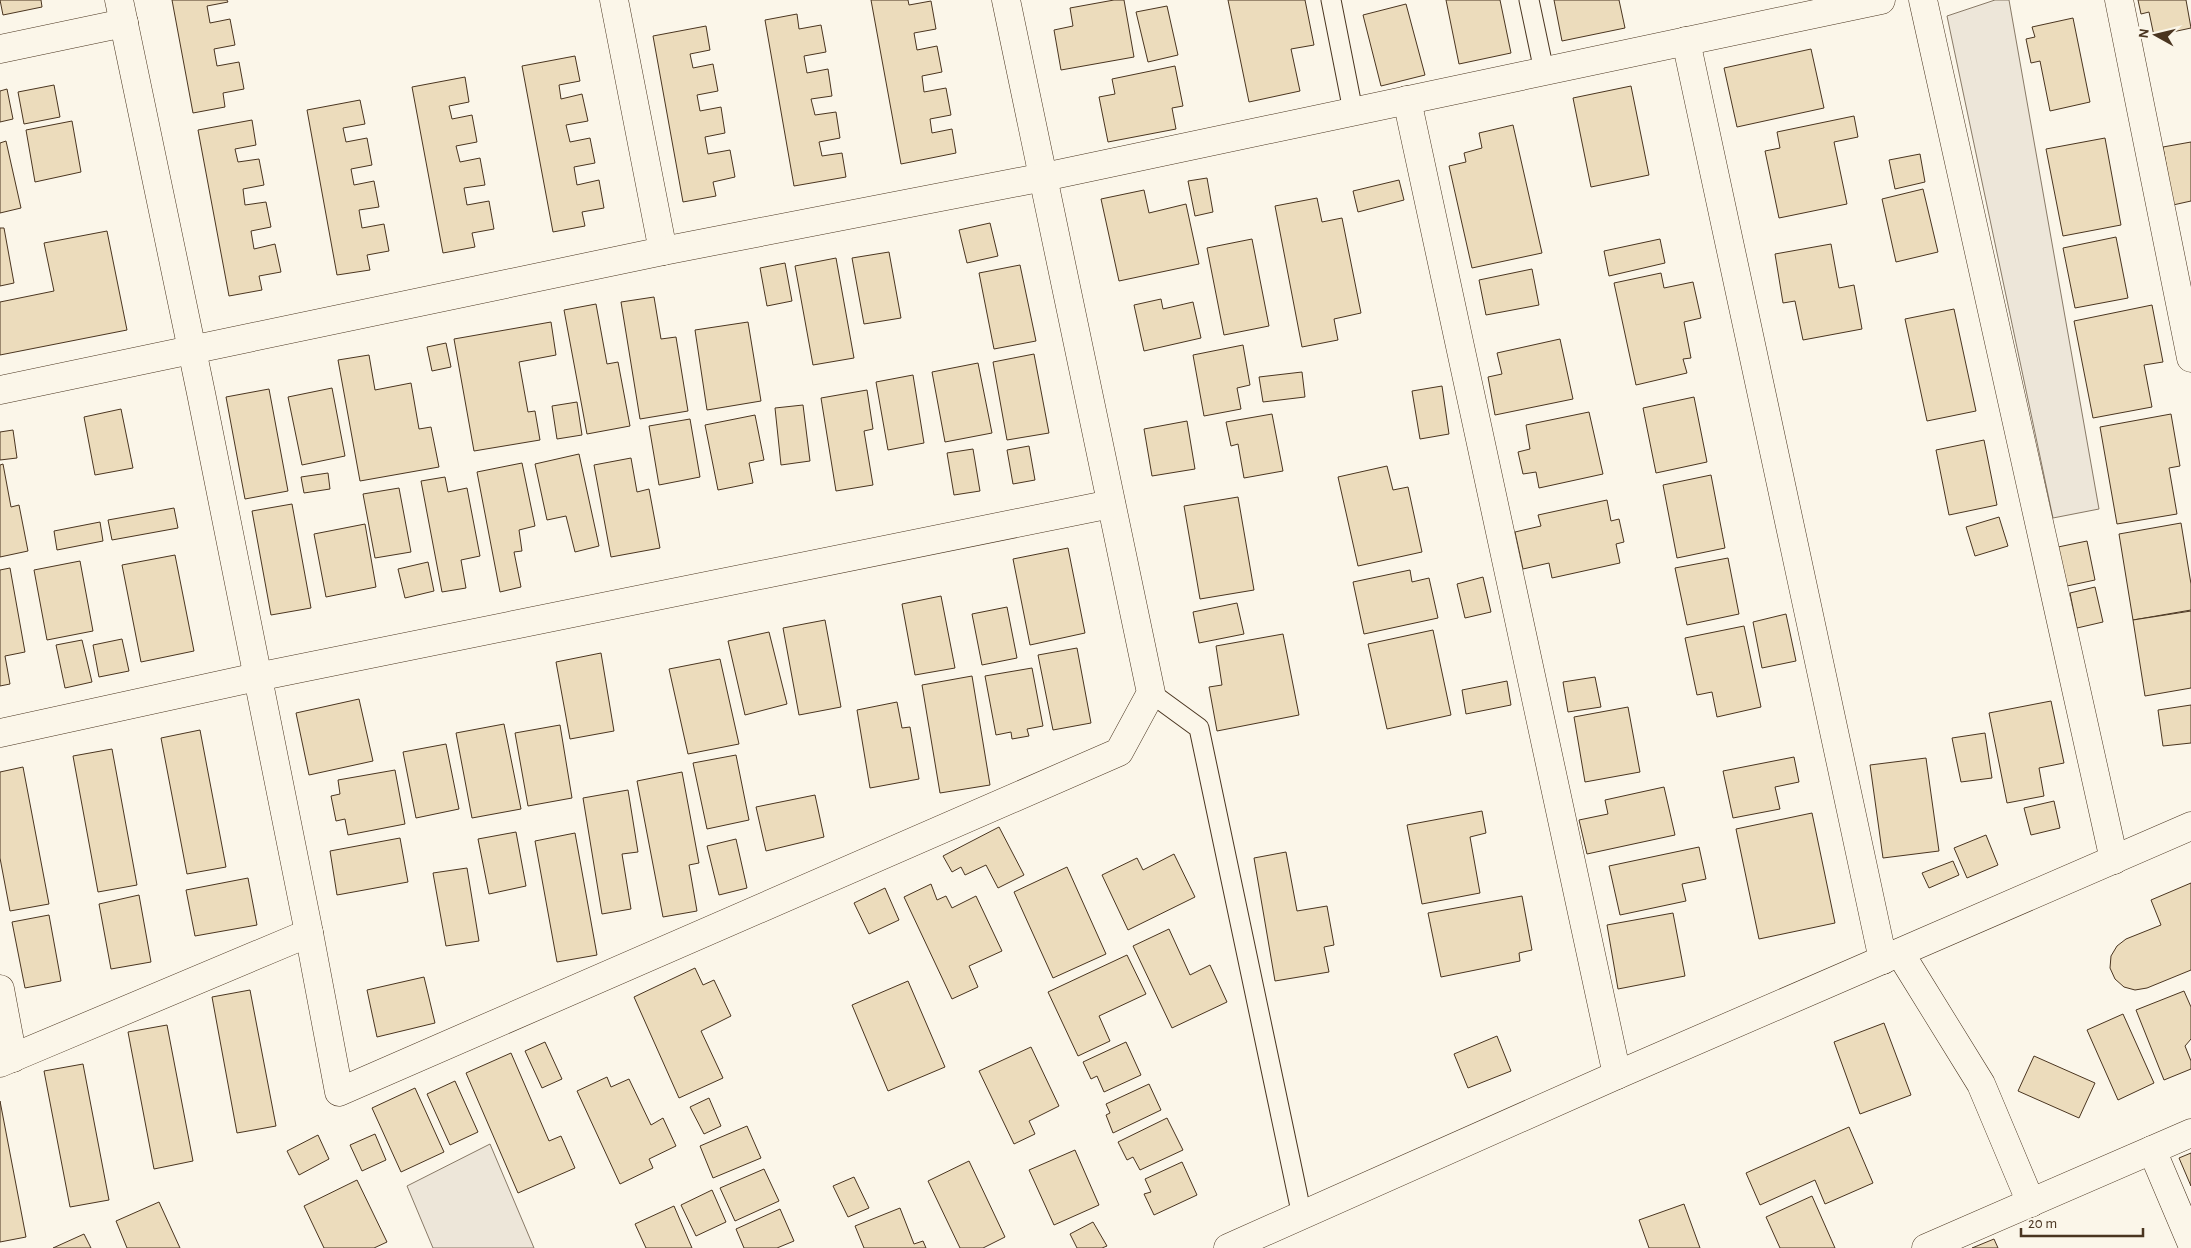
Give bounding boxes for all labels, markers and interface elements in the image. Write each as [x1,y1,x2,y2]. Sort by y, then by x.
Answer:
north arrow [2131,10,2181,60]
text: N [2137,28,2152,39]
scale bar [2021,1206,2144,1238]
text: 20 m [2028,1216,2057,1231]

